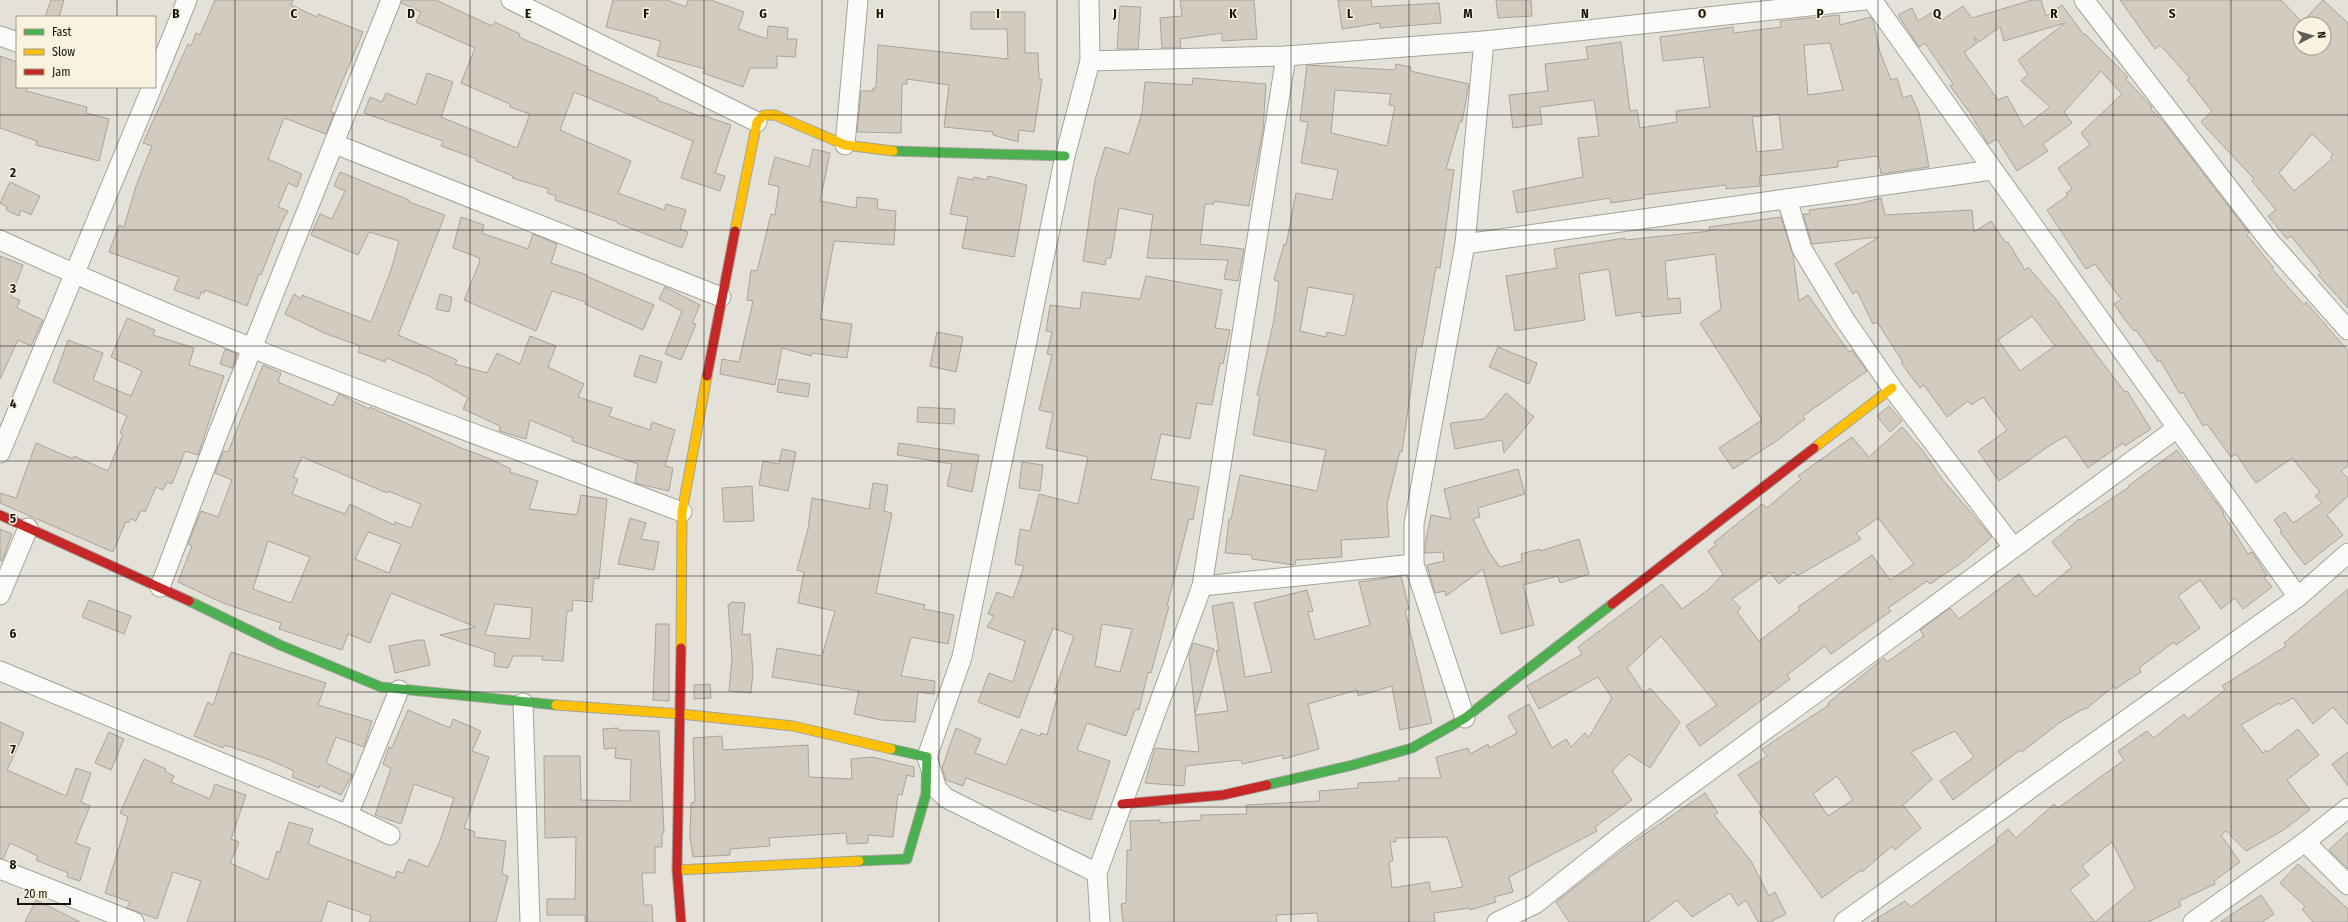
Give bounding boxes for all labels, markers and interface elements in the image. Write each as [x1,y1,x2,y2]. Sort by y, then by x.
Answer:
text: B [172,6,180,21]
text: C [291,6,298,21]
text: D [407,6,415,21]
text: E [525,6,531,21]
text: F [643,6,649,21]
text: G [759,6,767,21]
text: H [876,6,884,21]
text: I [996,6,1000,21]
text: J [1112,6,1117,21]
text: K [1229,6,1237,21]
text: L [1347,6,1353,21]
text: M [1463,6,1473,21]
text: N [1581,6,1589,21]
text: O [1698,6,1706,21]
text: P [1816,6,1824,21]
text: Q [1933,6,1942,21]
text: R [2050,6,2058,21]
text: S [2169,6,2176,21]
legend [16,16,156,88]
north arrow [2292,16,2332,56]
text: Fast [52,25,71,39]
text: N [2315,31,2328,39]
text: Slow [52,45,75,59]
text: Jam [52,65,70,79]
text: 2 [9,165,16,180]
text: 3 [9,281,16,296]
text: 4 [10,396,17,411]
text: 5 [10,511,16,526]
text: 6 [10,626,17,641]
text: 7 [10,742,16,757]
text: 8 [10,857,17,872]
scale bar [18,880,70,906]
text: 20 m [24,887,48,901]

